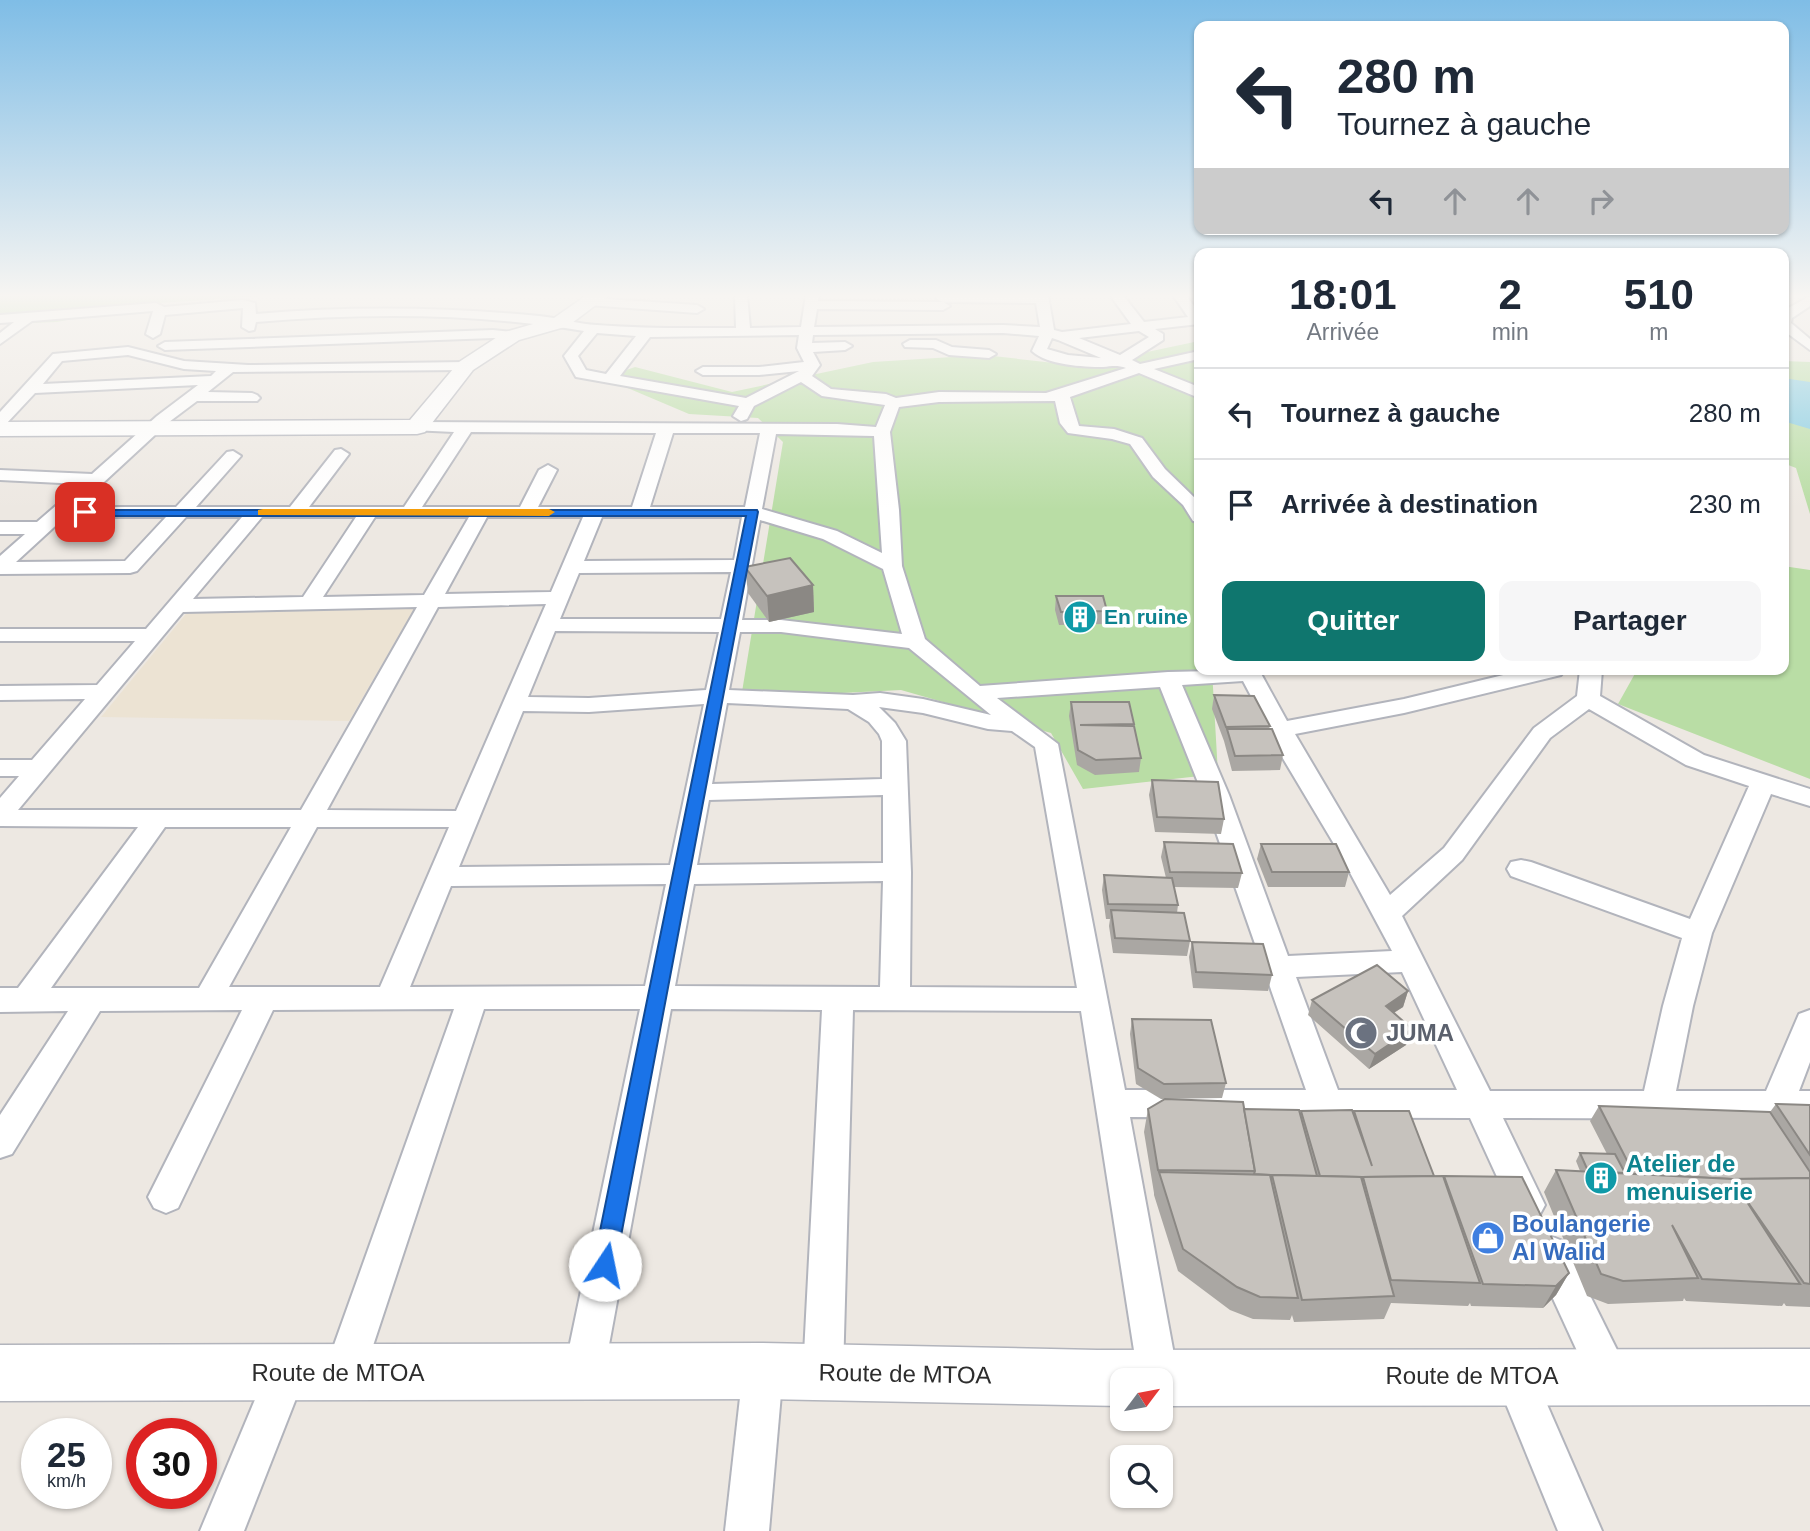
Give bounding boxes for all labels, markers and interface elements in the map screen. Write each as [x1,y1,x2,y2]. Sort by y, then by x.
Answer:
icon: left [1222,49,1313,140]
text: 280 m [1337,49,1476,103]
text: Tournez à gauche [1337,106,1591,142]
icon: left [1363,182,1401,220]
icon: ahead [1436,182,1474,220]
icon: ahead [1509,182,1547,220]
icon: right [1582,182,1620,220]
text: 18:01 [1289,271,1397,318]
text: 2 [1498,271,1522,318]
text: 510 [1624,271,1694,318]
text: Arrivée [1306,319,1379,345]
text: min [1492,319,1529,345]
text: m [1649,319,1668,345]
icon: left [1222,395,1260,433]
text: Tournez à gauche [1281,398,1500,428]
text: 280 m [1689,398,1761,428]
pin [55,482,115,542]
icon: arrive [1222,486,1260,524]
text: Arrivée à destination [1281,489,1538,519]
text: 230 m [1689,489,1761,519]
icon: arrive [66,493,104,531]
button: Quitter [1222,581,1485,661]
button: Partager [1499,581,1761,661]
building icon: En ruine [1061,598,1099,636]
place label: En ruine [1104,605,1188,628]
mosque icon: JUMA [1342,1014,1380,1052]
place label: JUMA [1386,1019,1454,1046]
place label: Atelier de menuiserie [1626,1150,1753,1205]
building icon: Atelier de menuiserie [1582,1159,1620,1197]
place label: Boulangerie Al Walid [1512,1210,1651,1265]
shop icon: Boulangerie Al Walid [1469,1219,1507,1257]
position arrow [568,1228,642,1302]
street label: Route de MTOA [818,1358,992,1389]
street label: Route de MTOA [252,1359,424,1386]
street label: Route de MTOA [1386,1362,1558,1389]
north arrow [1110,1368,1172,1432]
map controls [1110,1368,1173,1508]
speed limit sign: 30 [126,1418,217,1509]
text: 25 [47,1435,86,1474]
button: search [1110,1445,1173,1508]
text: km/h [47,1471,86,1491]

